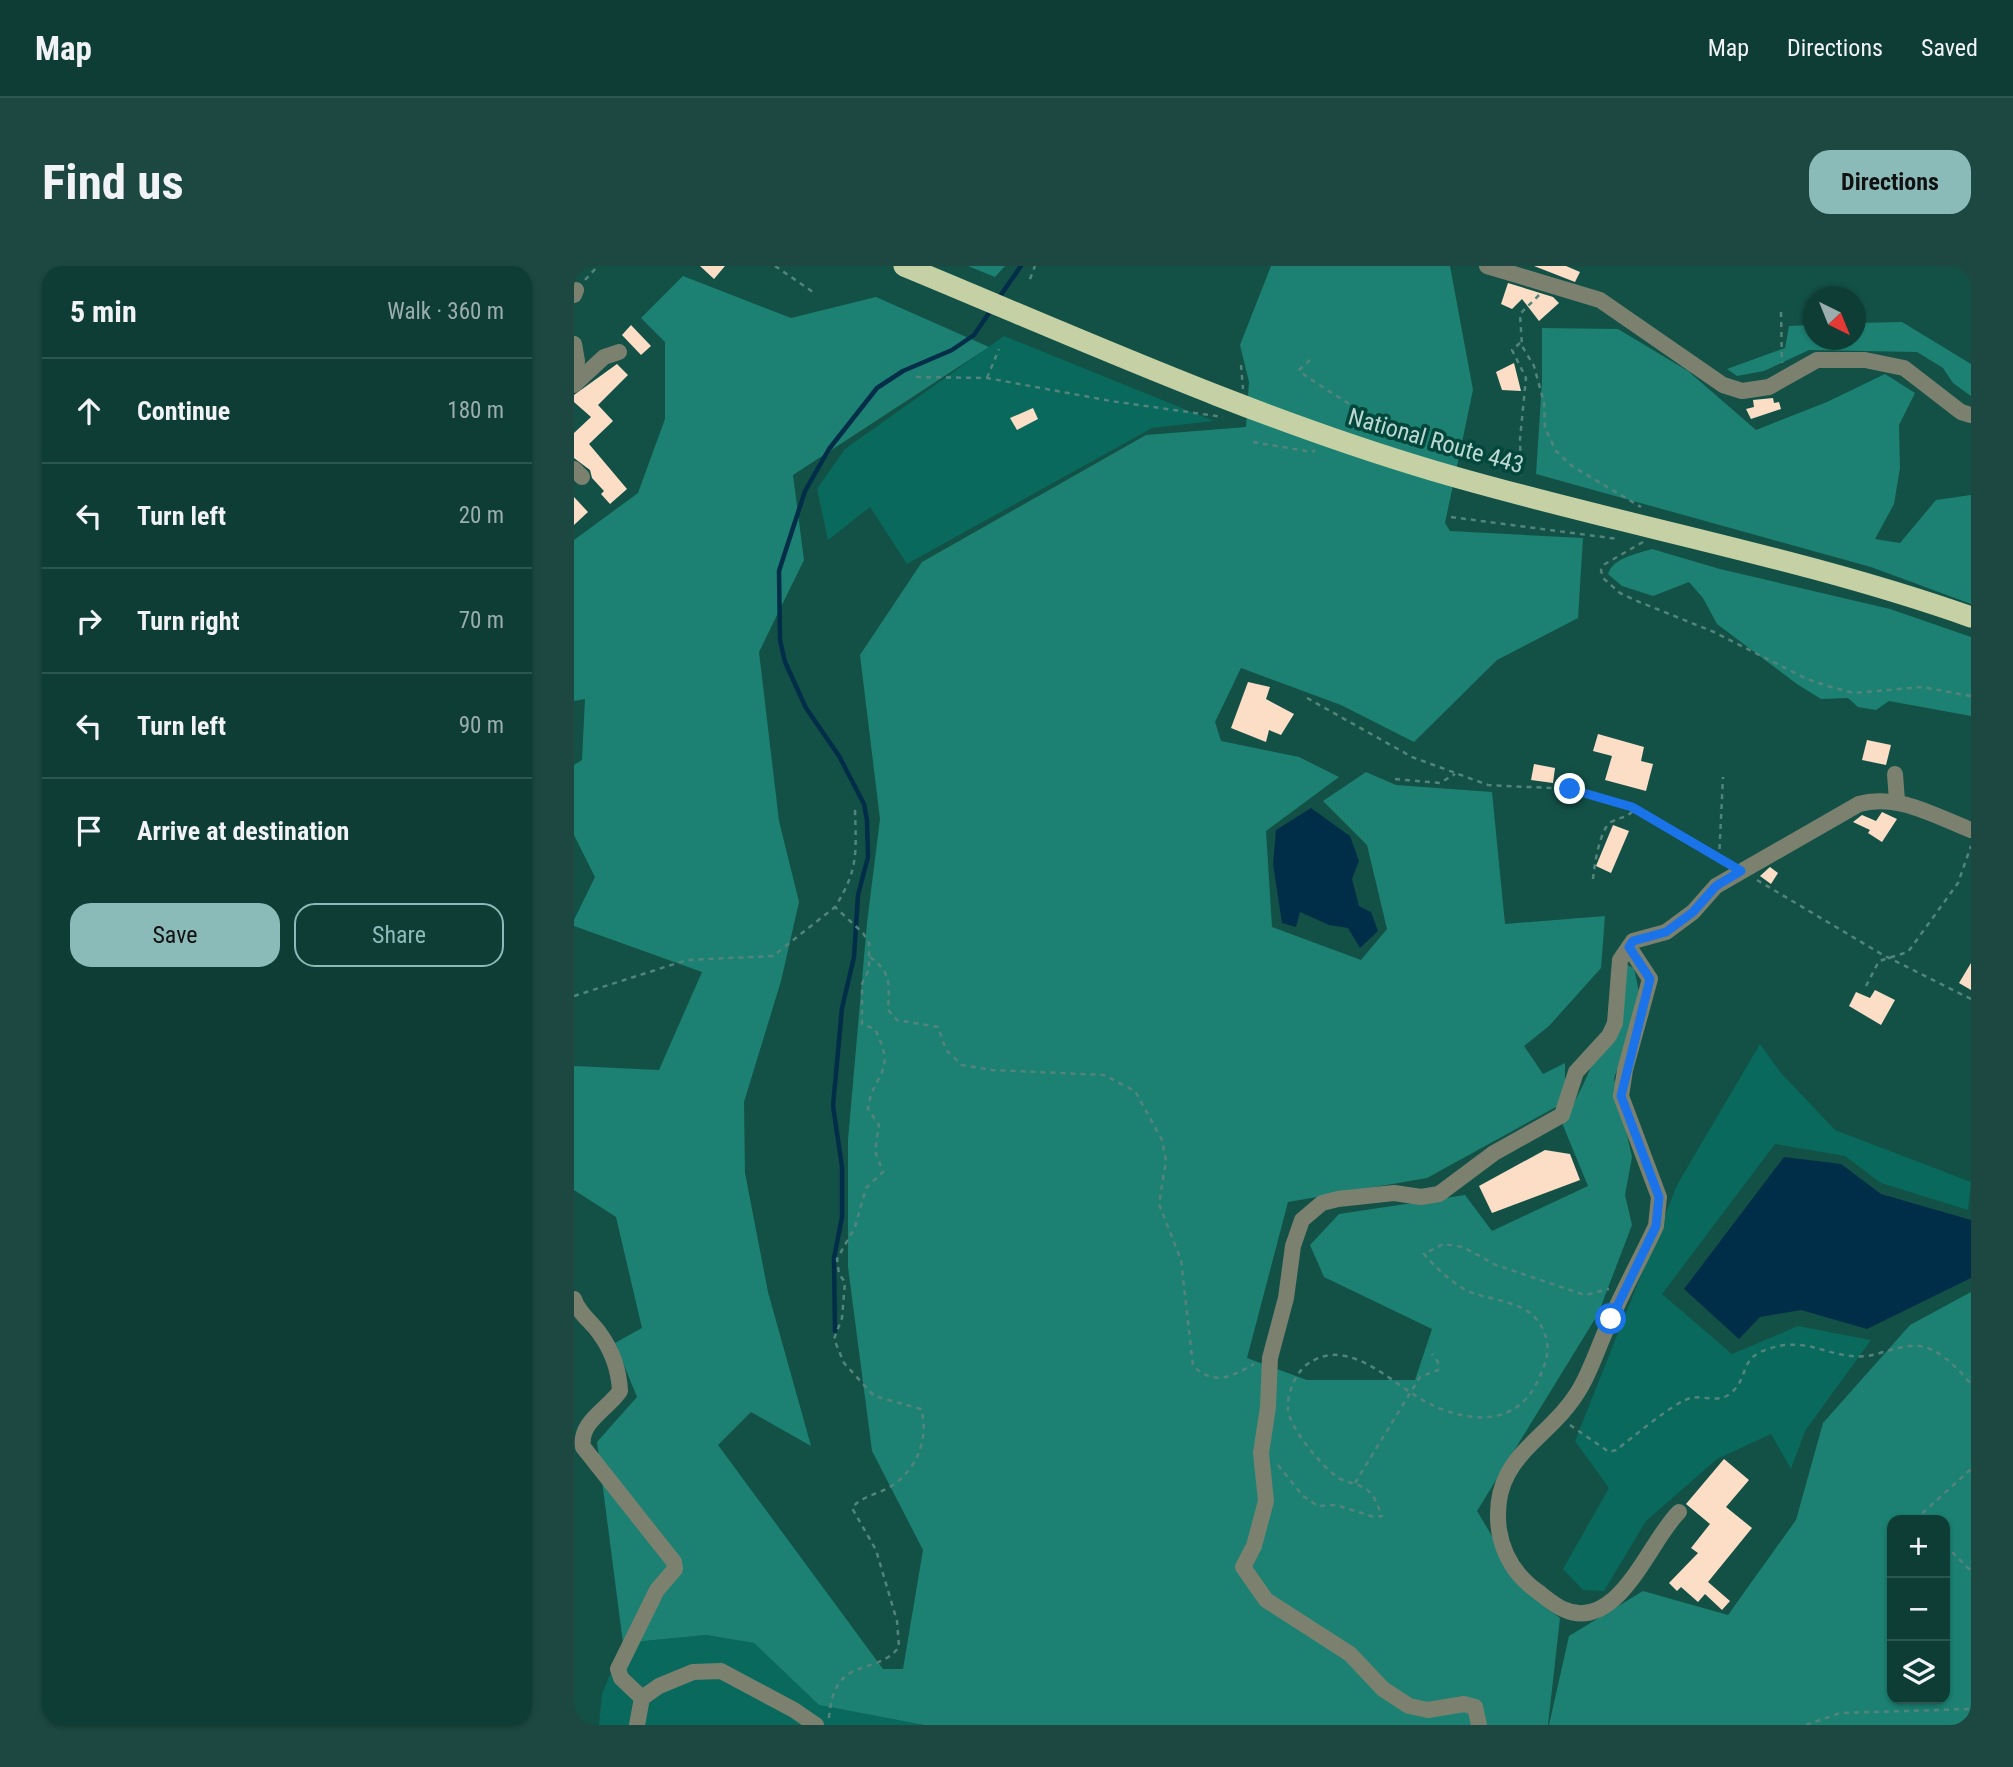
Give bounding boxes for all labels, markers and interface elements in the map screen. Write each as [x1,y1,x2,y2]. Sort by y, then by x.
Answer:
text: Map [35,29,92,68]
text: Map [1708,34,1749,62]
text: Directions [1787,34,1883,62]
text: Saved [1921,34,1978,62]
button: Directions [1809,150,1971,214]
text: Find us [42,154,184,211]
north arrow [1803,287,1866,350]
text: 5 min [70,294,137,329]
text: Walk · 360 m [387,298,504,325]
icon: ahead [70,392,108,430]
text: Continue [137,396,230,426]
text: 180 m [447,397,504,424]
street label: National Route 443 [1345,403,1527,479]
icon: left [70,497,108,535]
text: Turn left [137,501,226,531]
text: 20 m [459,502,504,529]
icon: right [70,602,108,640]
text: Turn right [137,606,239,636]
text: 70 m [459,607,504,634]
icon: left [70,707,108,745]
text: Turn left [137,711,226,741]
text: 90 m [459,712,504,739]
route end [1554,773,1585,804]
icon: arrive [70,812,108,850]
text: Arrive at destination [137,816,349,846]
button: Save [70,903,280,967]
button: Share [294,903,504,967]
route start [1595,1303,1626,1334]
map controls [1887,1515,1950,1704]
button: + [1887,1515,1950,1578]
button: − [1887,1578,1950,1641]
button: layers [1887,1641,1950,1704]

